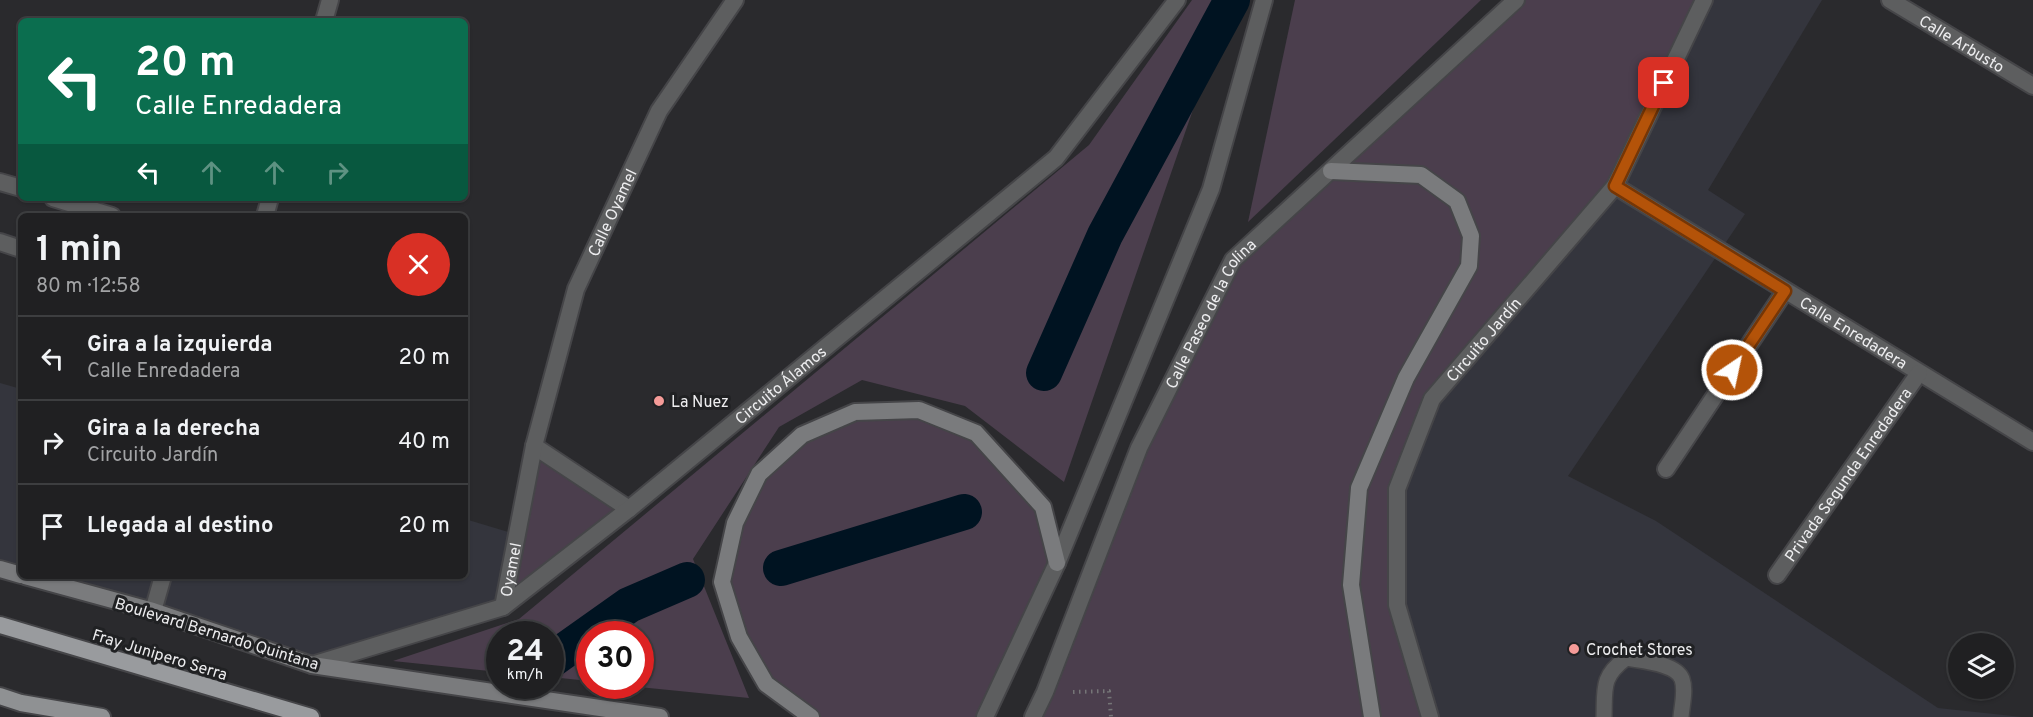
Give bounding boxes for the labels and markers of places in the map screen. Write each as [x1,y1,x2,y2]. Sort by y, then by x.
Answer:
pin [1638,57,1689,108]
place label: La Nuez [671,393,729,413]
marker: La Nuez [652,394,666,408]
place label: Crochet Stores [1586,641,1693,661]
marker: Crochet Stores [1567,642,1581,656]

